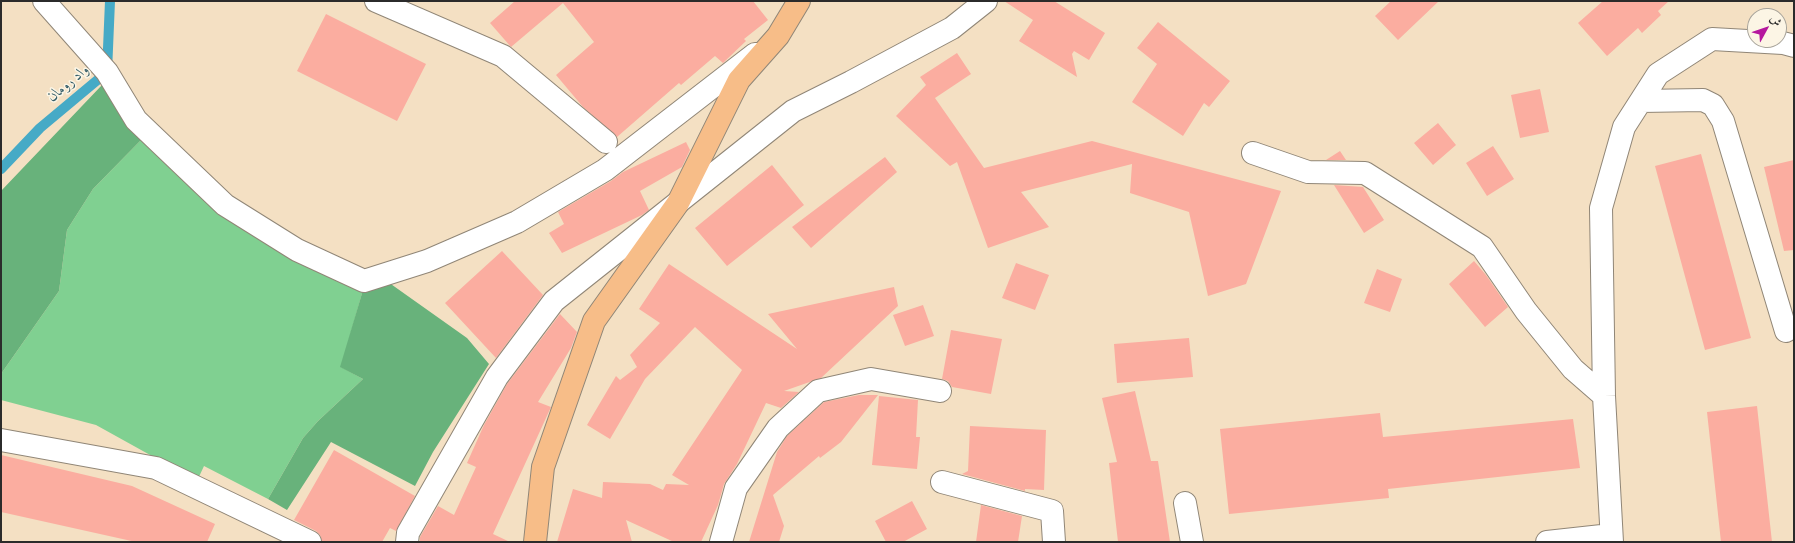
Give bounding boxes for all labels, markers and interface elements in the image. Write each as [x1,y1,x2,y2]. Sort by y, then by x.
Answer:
north arrow [1747,8,1787,48]
text: ش [1767,12,1784,30]
water label: واد رومان [44,61,94,107]

